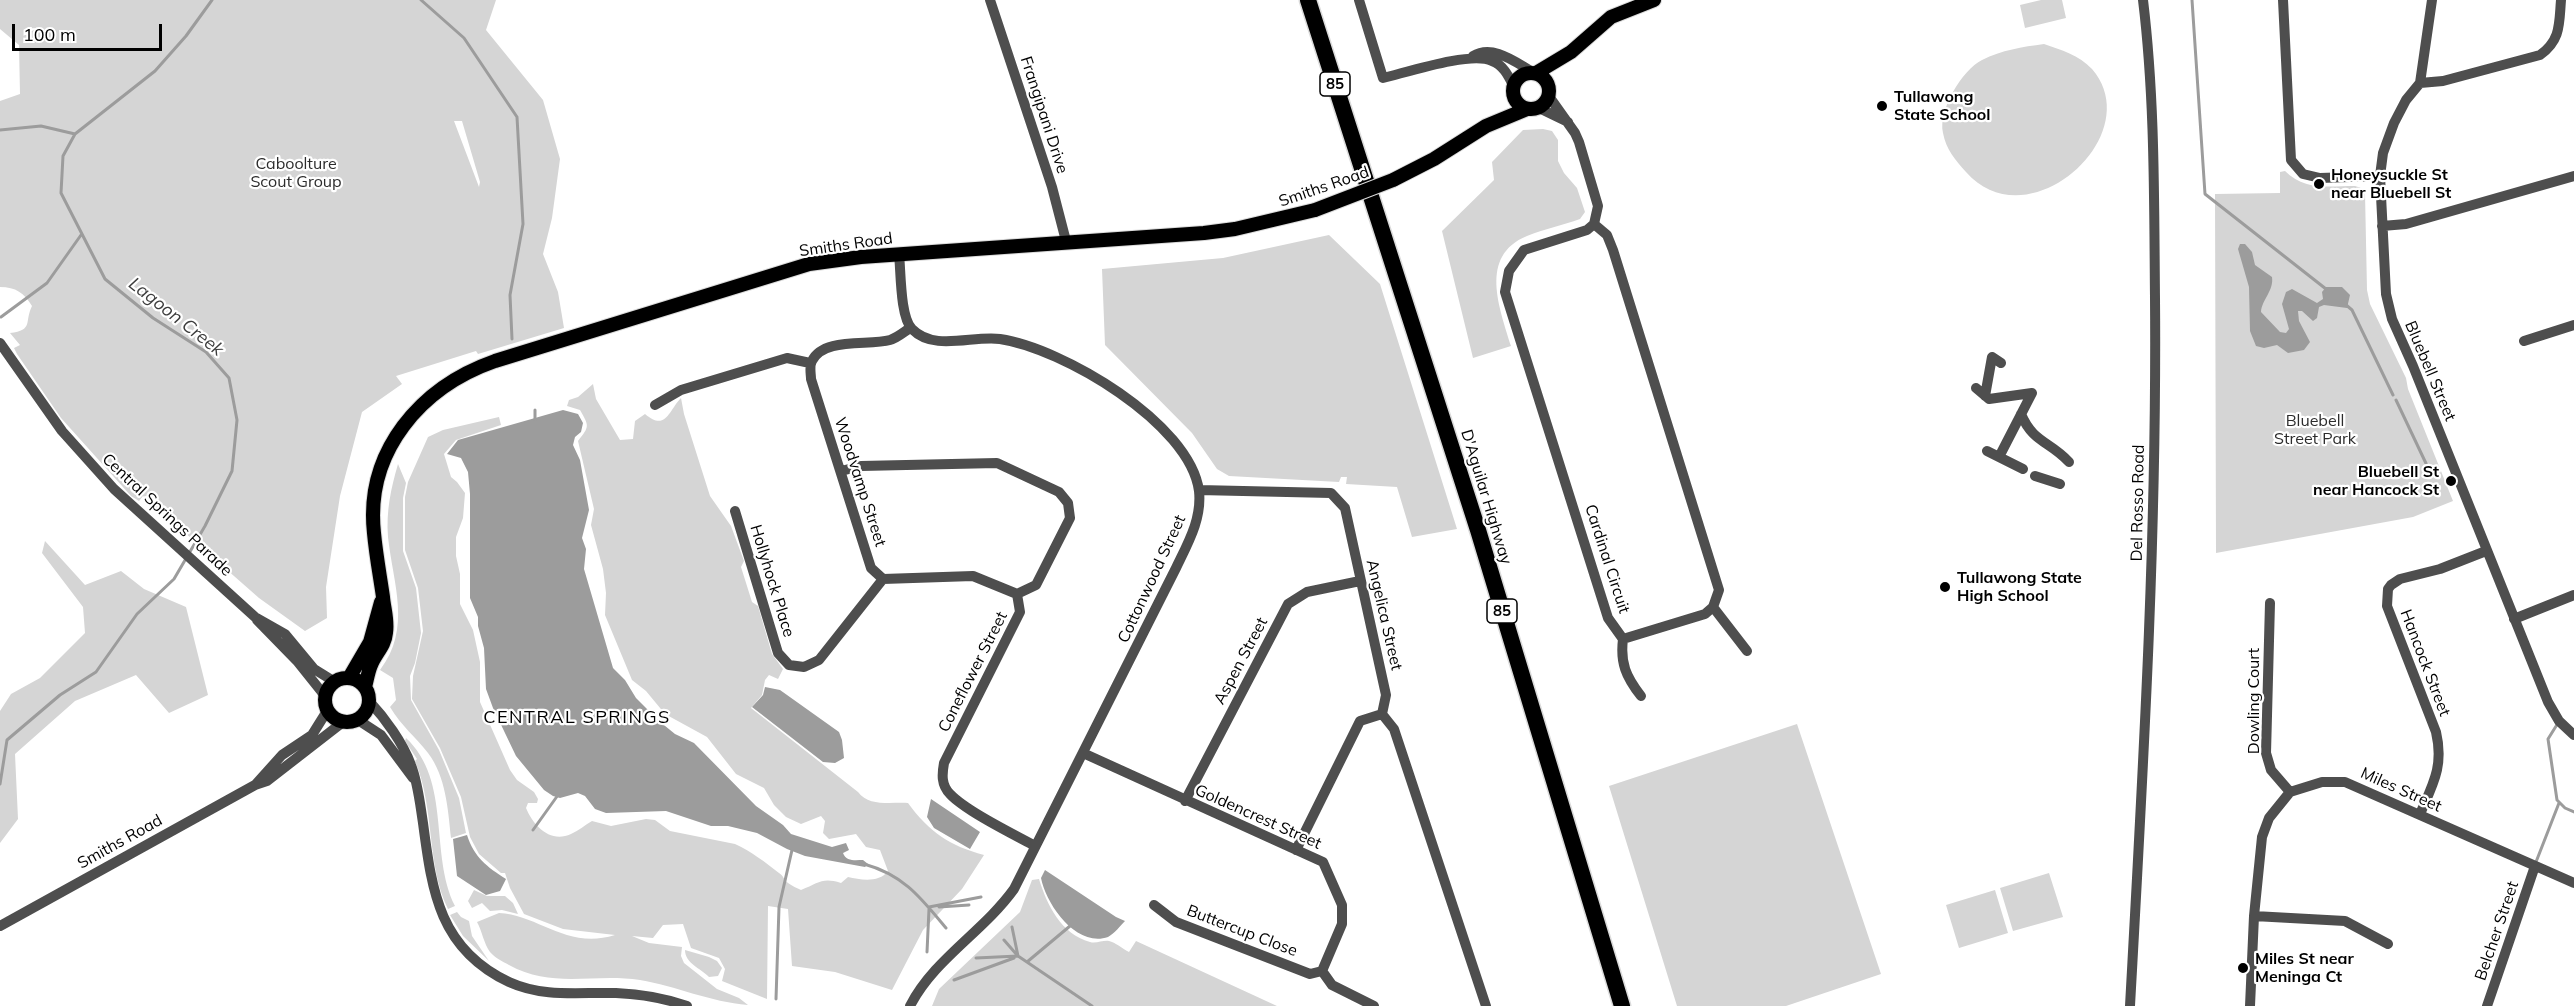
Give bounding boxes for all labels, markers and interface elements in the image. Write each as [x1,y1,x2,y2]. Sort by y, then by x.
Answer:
scale bar [15,12,165,50]
text: 100 m [23,23,76,46]
street label: Frangipani Drive [1016,54,1072,176]
road number: 85 [1320,72,1350,96]
place label: Tullawong State School [1894,87,1991,125]
marker: Tullawong State School [1875,99,1889,113]
park label: Caboolture Scout Group [250,154,342,192]
street label: Smiths Road [1276,163,1372,211]
place label: Honeysuckle St near Bluebell St [2331,165,2451,203]
marker: Honeysuckle St near Bluebell St [2312,177,2326,191]
street label: Smiths Road [798,229,894,261]
water label: Lagoon Creek [124,273,228,361]
street label: Bluebell Street [2400,318,2460,424]
park label: Bluebell Street Park [2274,411,2356,449]
street label: Woodvamp Street [830,415,890,549]
street label: D'Aguilar Highway [1456,427,1516,567]
street label: Del Rosso Road [2127,444,2149,562]
street label: Central Springs Parade [98,450,236,580]
place label: Bluebell St near Hancock St [2313,462,2439,500]
marker: Bluebell St near Hancock St [2444,474,2458,488]
street label: Cardinal Circuit [1580,502,1634,616]
street label: Cottonwood Street [1114,512,1190,646]
street label: Hollyhock Place [746,522,798,640]
street label: Angelica Street [1362,558,1406,672]
place label: Tullawong State High School [1957,568,2082,606]
marker: Tullawong State High School [1938,580,1952,594]
road number: 85 [1487,599,1517,623]
street label: Hancock Street [2396,607,2454,719]
street label: Coneflower Street [934,609,1012,735]
street label: Aspen Street [1210,614,1272,708]
street label: Dowling Court [2244,648,2264,754]
district label: CENTRAL SPRINGS [483,707,671,729]
street label: Miles Street [2358,764,2444,816]
street label: Goldencrest Street [1192,780,1324,854]
street label: Smiths Road [74,811,166,873]
street label: Belcher Street [2471,879,2523,983]
street label: Buttercup Close [1184,901,1300,961]
place label: Miles St near Meninga Ct [2255,949,2354,987]
marker: Miles St near Meninga Ct [2236,961,2250,975]

